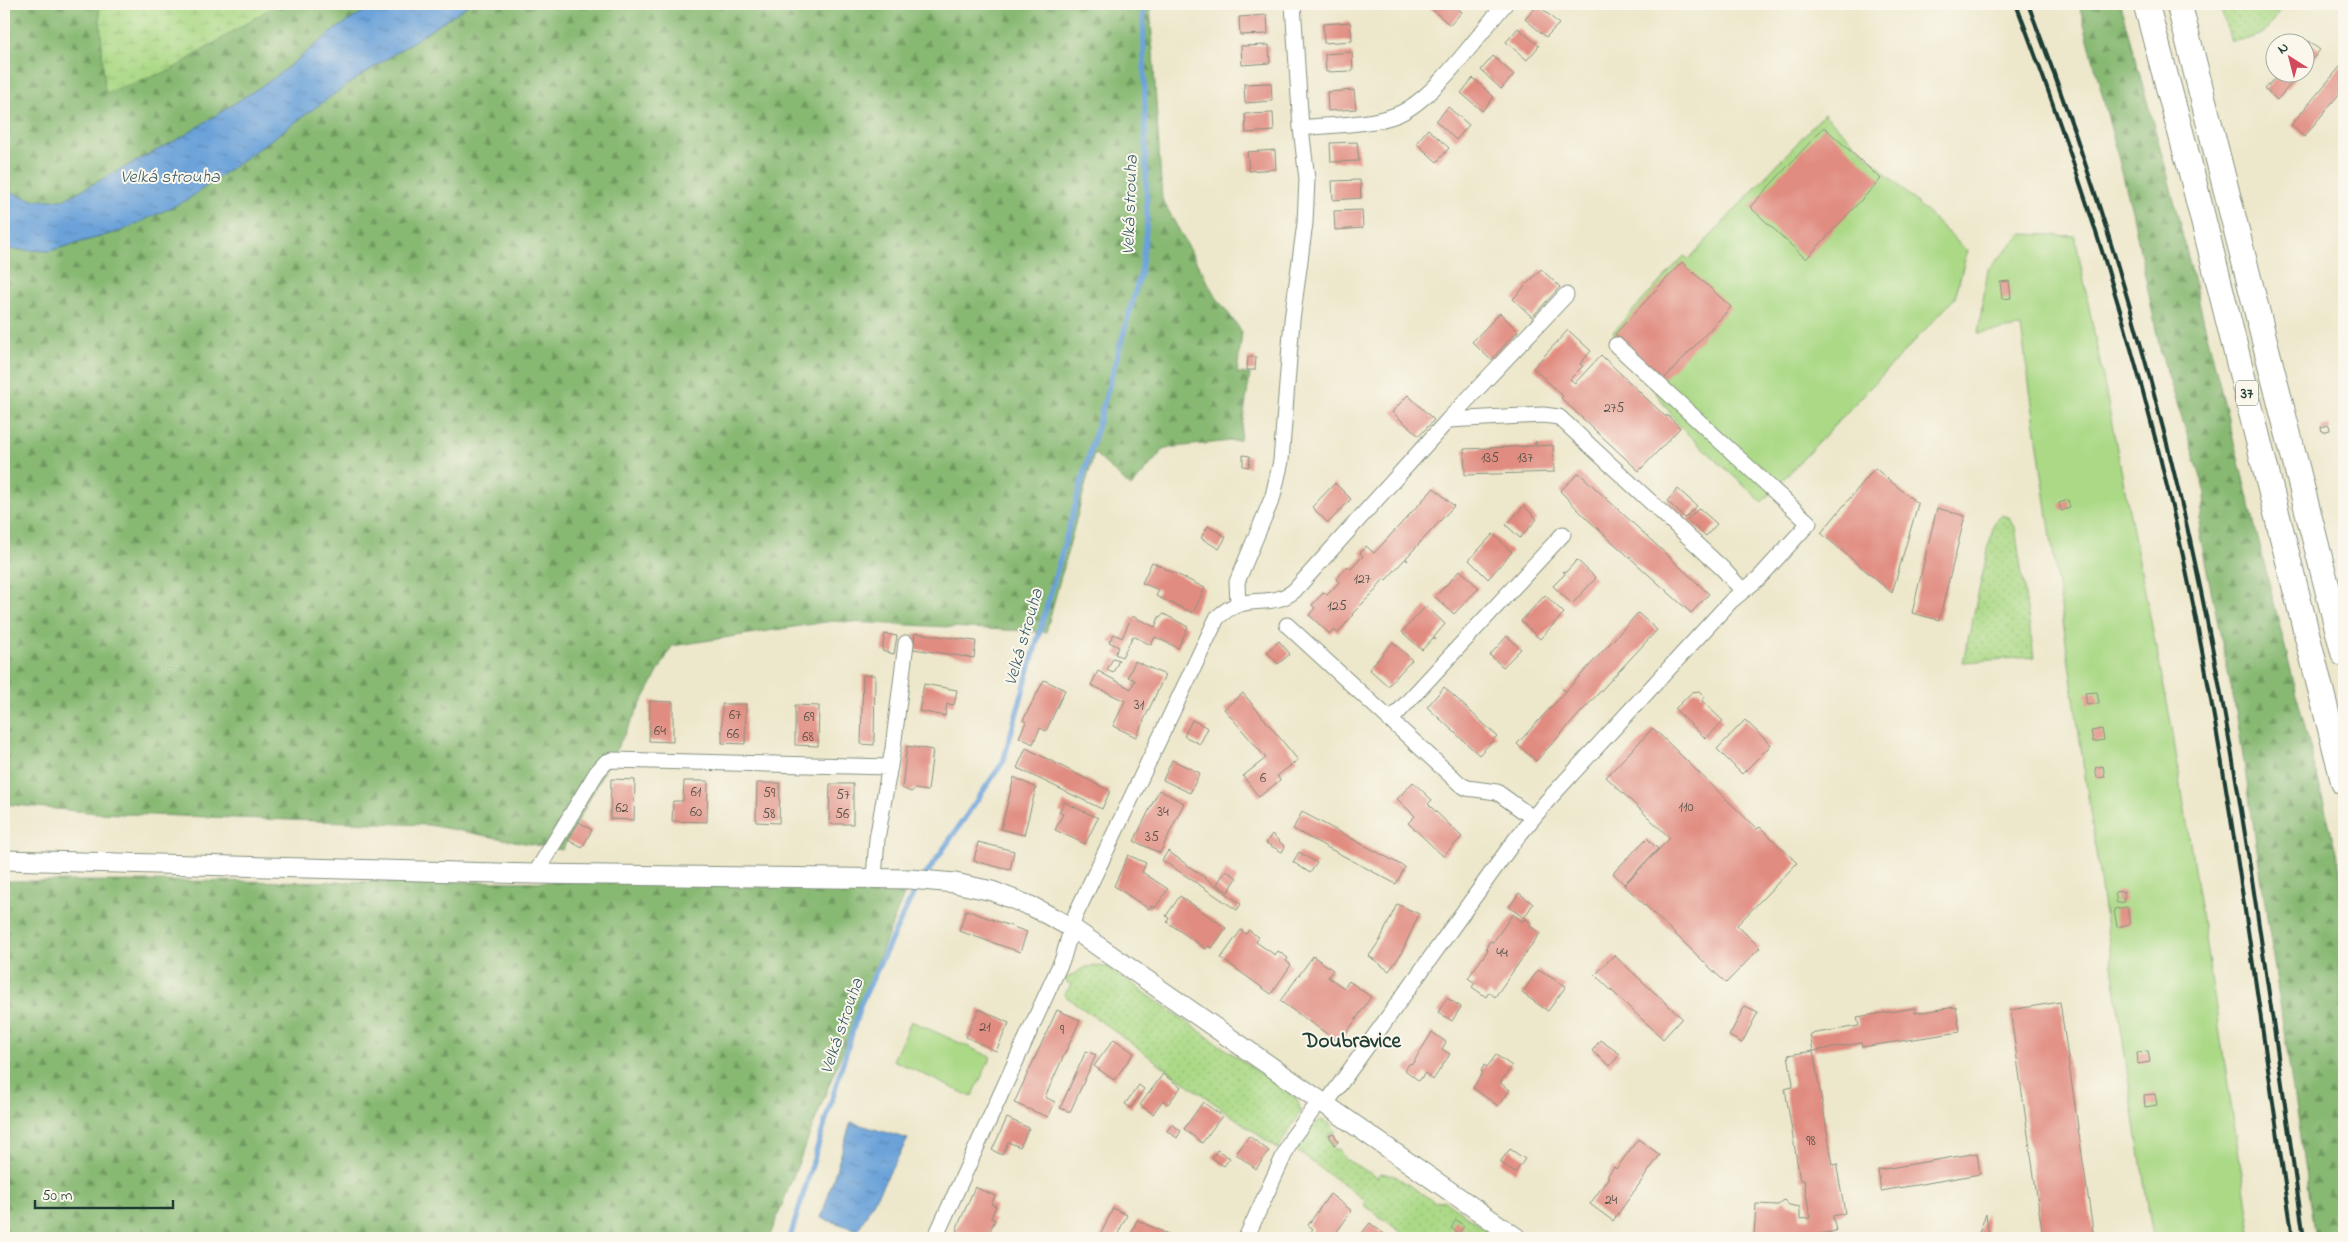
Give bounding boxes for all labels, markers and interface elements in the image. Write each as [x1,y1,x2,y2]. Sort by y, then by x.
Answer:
north arrow [2266,32,2316,82]
text: N [2273,37,2293,60]
water label: Velká strouha [1116,155,1146,255]
water label: Velká strouha [120,165,220,191]
road number: 37 [2236,380,2258,406]
house number: 275 [1604,398,1624,419]
house number: 135 [1481,448,1499,469]
house number: 137 [1517,448,1533,469]
house number: 127 [1353,569,1371,590]
water label: Velká strouha [999,586,1051,689]
house number: 125 [1327,596,1347,617]
house number: 31 [1134,695,1145,716]
house number: 67 [729,705,741,726]
house number: 69 [804,707,815,728]
house number: 64 [654,721,666,742]
house number: 66 [727,724,739,745]
house number: 68 [802,727,814,748]
house number: 6 [1260,768,1266,789]
house number: 61 [691,782,702,803]
house number: 59 [763,783,776,804]
house number: 57 [836,785,850,806]
house number: 110 [1679,797,1693,818]
house number: 62 [615,798,629,819]
house number: 60 [690,802,702,823]
house number: 34 [1157,802,1169,823]
house number: 58 [762,804,776,825]
house number: 56 [835,804,849,825]
house number: 35 [1145,827,1159,848]
house number: 44 [1496,943,1508,964]
water label: Velká strouha [814,975,872,1078]
house number: 21 [979,1017,991,1038]
house number: 9 [1060,1020,1065,1041]
district label: Doubravice [1302,1027,1402,1057]
house number: 98 [1806,1131,1816,1152]
scale bar [35,1177,172,1209]
text: 50 m [42,1185,73,1207]
house number: 24 [1605,1190,1618,1211]

